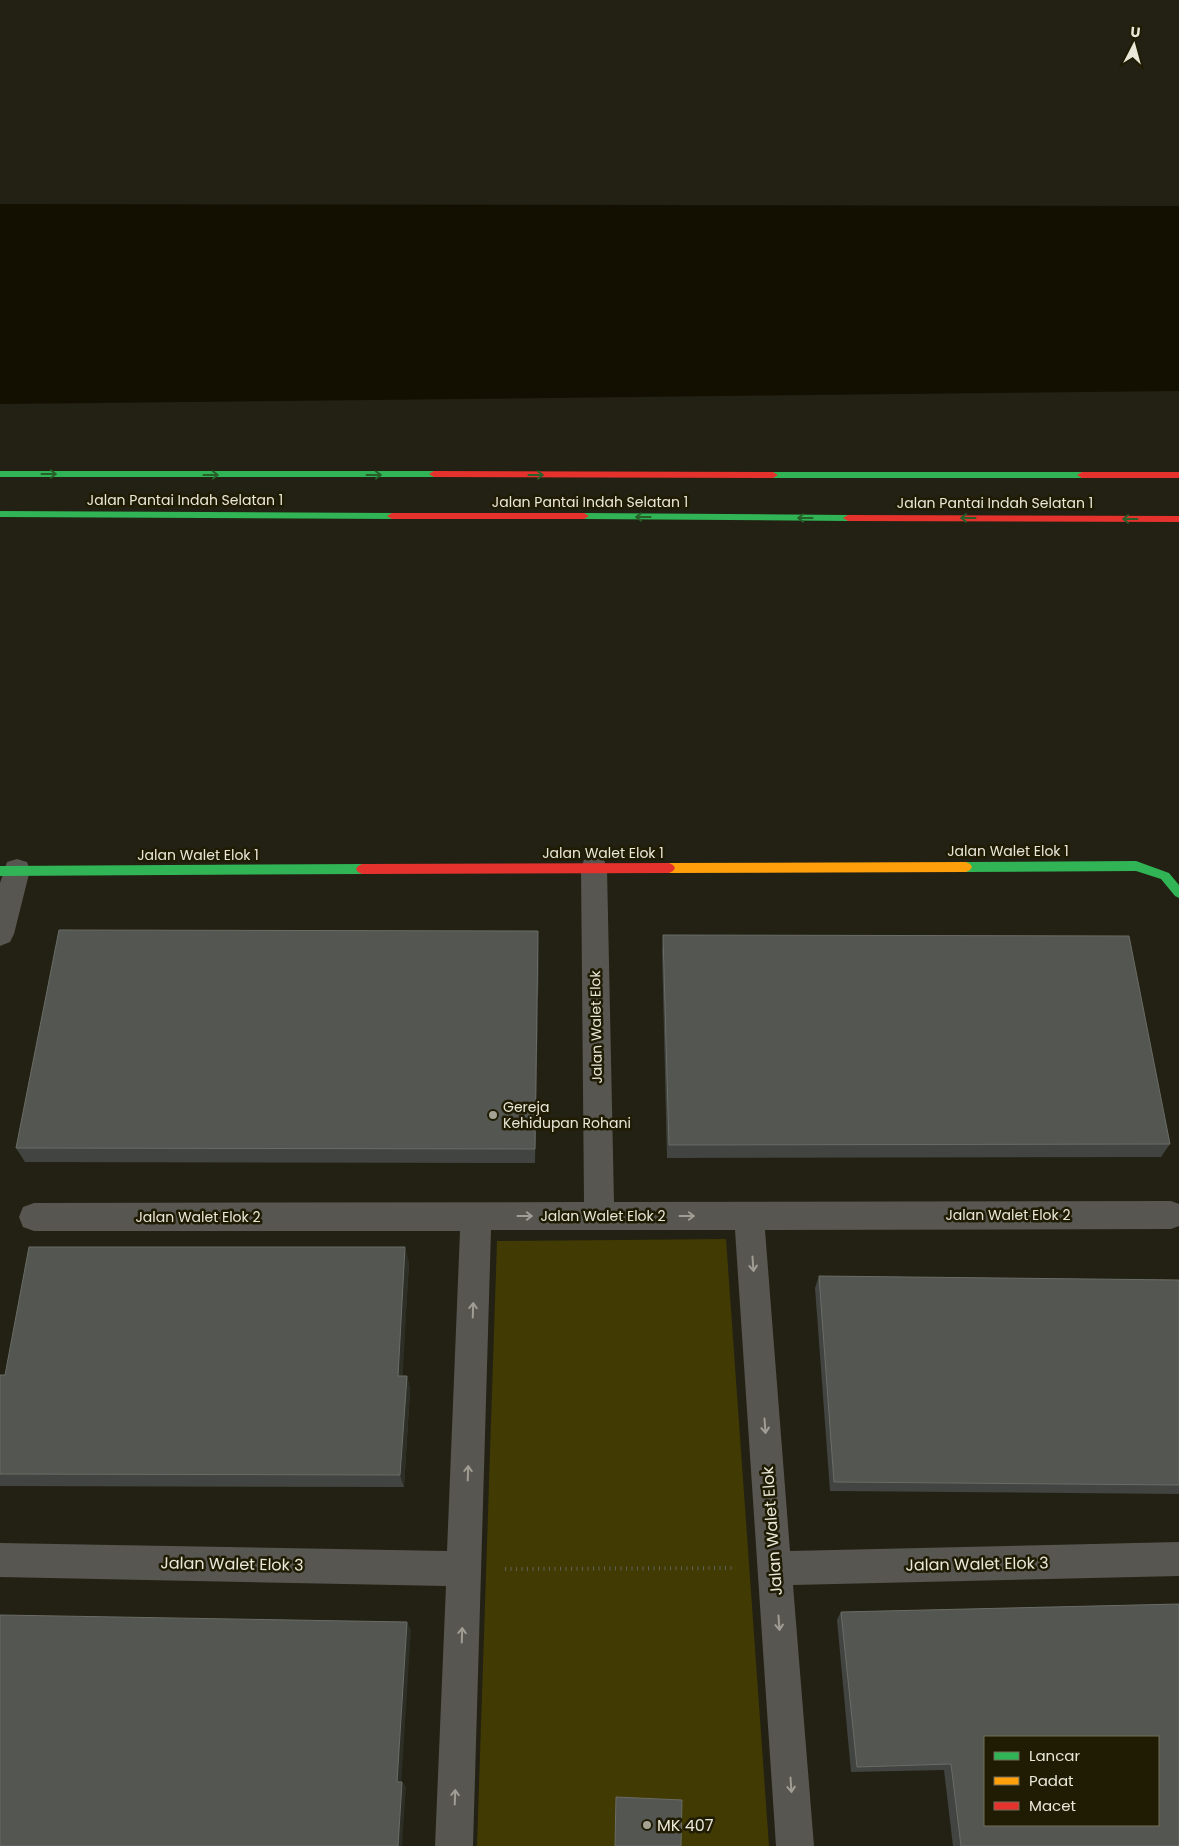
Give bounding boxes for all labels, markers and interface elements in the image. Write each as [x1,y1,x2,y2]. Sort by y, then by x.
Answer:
north arrow [1109,20,1159,70]
text: U [1129,22,1141,43]
one-way arrow [40,469,56,479]
one-way arrow [203,470,219,479]
one-way arrow [365,470,381,480]
one-way arrow [528,470,544,480]
street label: Jalan Pantai Indah Selatan 1 [87,490,283,510]
street label: Jalan Pantai Indah Selatan 1 [492,492,688,512]
street label: Jalan Pantai Indah Selatan 1 [897,493,1093,513]
one-way arrow [635,512,652,522]
one-way arrow [798,513,814,523]
one-way arrow [960,513,976,523]
one-way arrow [1123,514,1139,524]
street label: Jalan Walet Elok 1 [947,841,1069,861]
street label: Jalan Walet Elok 1 [542,843,664,863]
street label: Jalan Walet Elok 1 [137,845,259,865]
street label: Jalan Walet Elok [585,969,607,1084]
place label: Gereja Kehidupan Rohani [503,1097,631,1133]
marker: Gereja Kehidupan Rohani [487,1109,499,1121]
street label: Jalan Walet Elok 2 [945,1205,1071,1225]
street label: Jalan Walet Elok 2 [540,1206,666,1226]
street label: Jalan Walet Elok 2 [135,1207,261,1227]
one-way arrow [516,1211,532,1221]
one-way arrow [678,1211,695,1221]
one-way arrow [748,1256,758,1272]
one-way arrow [468,1302,478,1318]
one-way arrow [760,1418,769,1434]
one-way arrow [463,1465,472,1481]
street label: Jalan Walet Elok [756,1465,788,1596]
street label: Jalan Walet Elok 3 [160,1551,304,1577]
street label: Jalan Walet Elok 3 [905,1551,1049,1577]
one-way arrow [775,1615,784,1631]
one-way arrow [457,1627,467,1644]
legend [984,1736,1159,1826]
text: Lancar [1029,1745,1080,1766]
text: Padat [1029,1770,1074,1791]
one-way arrow [786,1777,796,1793]
one-way arrow [451,1790,460,1806]
text: Macet [1029,1795,1076,1816]
place label: MK 407 [657,1814,714,1837]
marker: MK 407 [641,1819,653,1831]

